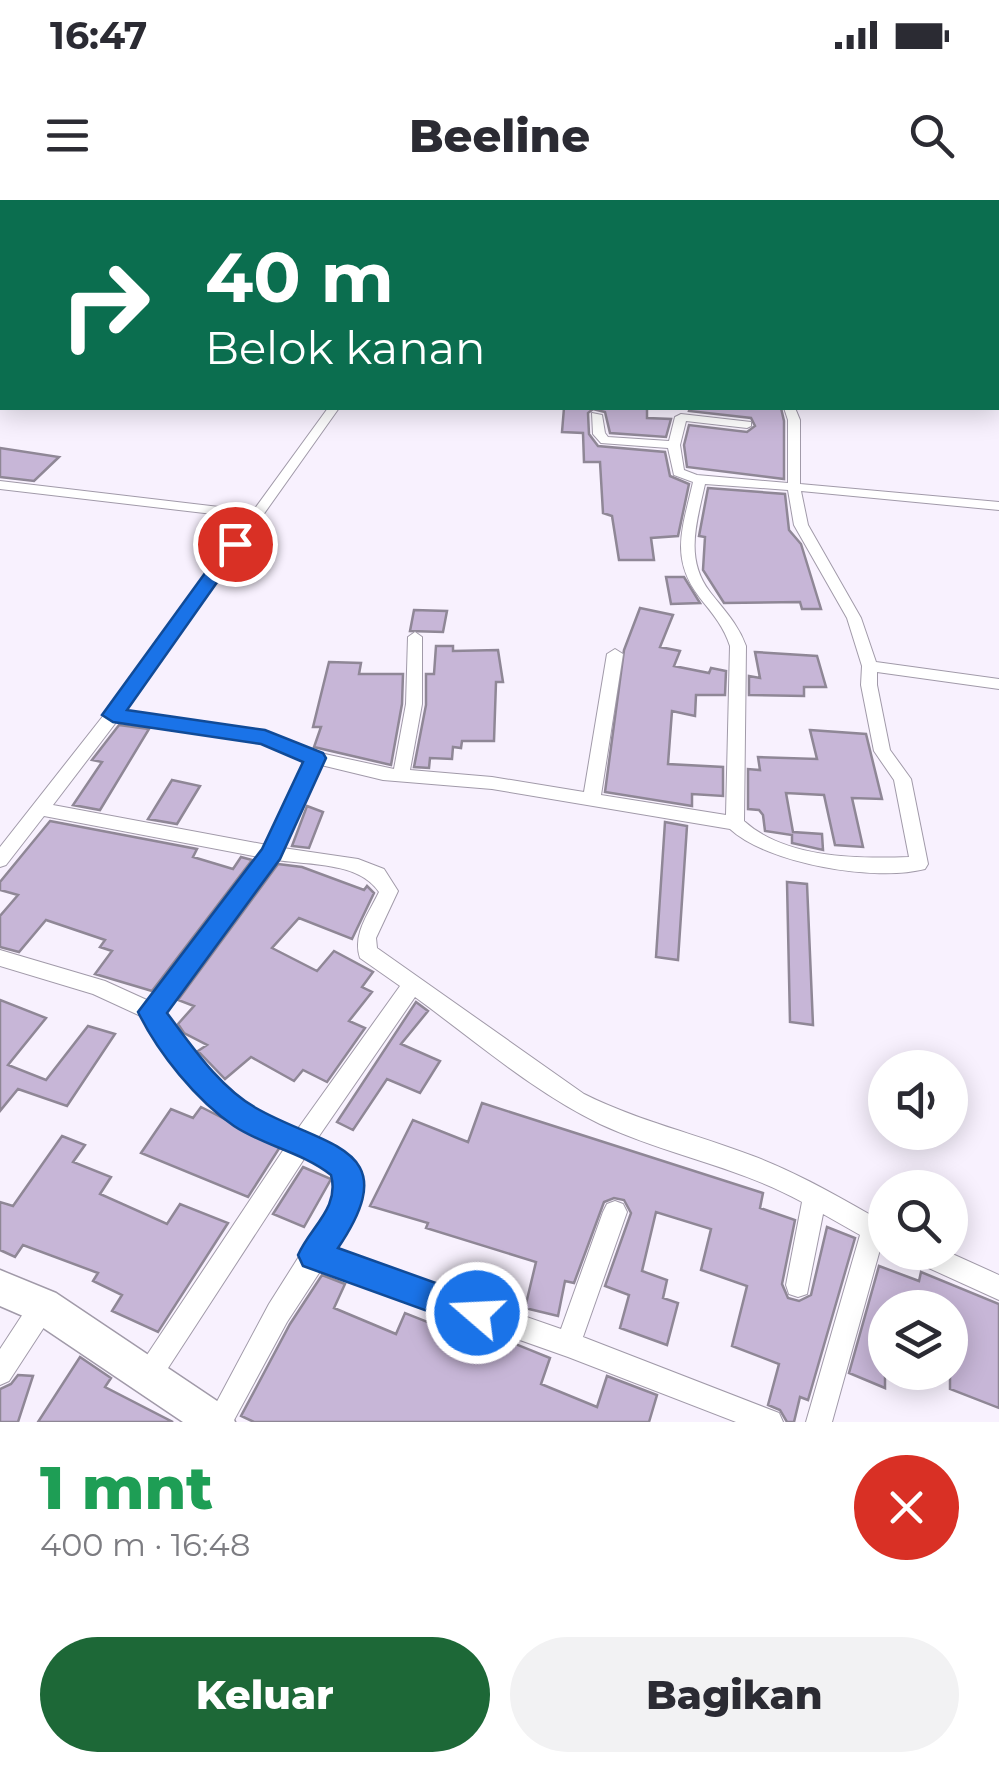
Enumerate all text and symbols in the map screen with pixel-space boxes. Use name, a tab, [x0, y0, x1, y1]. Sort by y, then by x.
text: 16:47	[50, 12, 147, 59]
icon: menu	[40, 108, 95, 163]
text: Beeline	[409, 108, 590, 163]
icon: search	[904, 108, 959, 163]
text: 40 m	[205, 234, 394, 320]
icon: right	[40, 240, 170, 370]
text: Belok kanan	[205, 320, 486, 375]
pin	[193, 502, 278, 587]
icon: arrive	[208, 517, 263, 572]
map controls	[868, 1050, 968, 1390]
button: sound	[868, 1050, 968, 1150]
button: search	[868, 1170, 968, 1270]
position arrow	[425, 1261, 529, 1365]
button: layers	[868, 1290, 968, 1390]
text: 1 mnt	[40, 1451, 213, 1524]
button: close	[854, 1455, 959, 1560]
text: 400 m · 16:48	[40, 1525, 250, 1564]
button: Keluar	[40, 1637, 490, 1752]
button: Bagikan	[510, 1637, 959, 1752]

